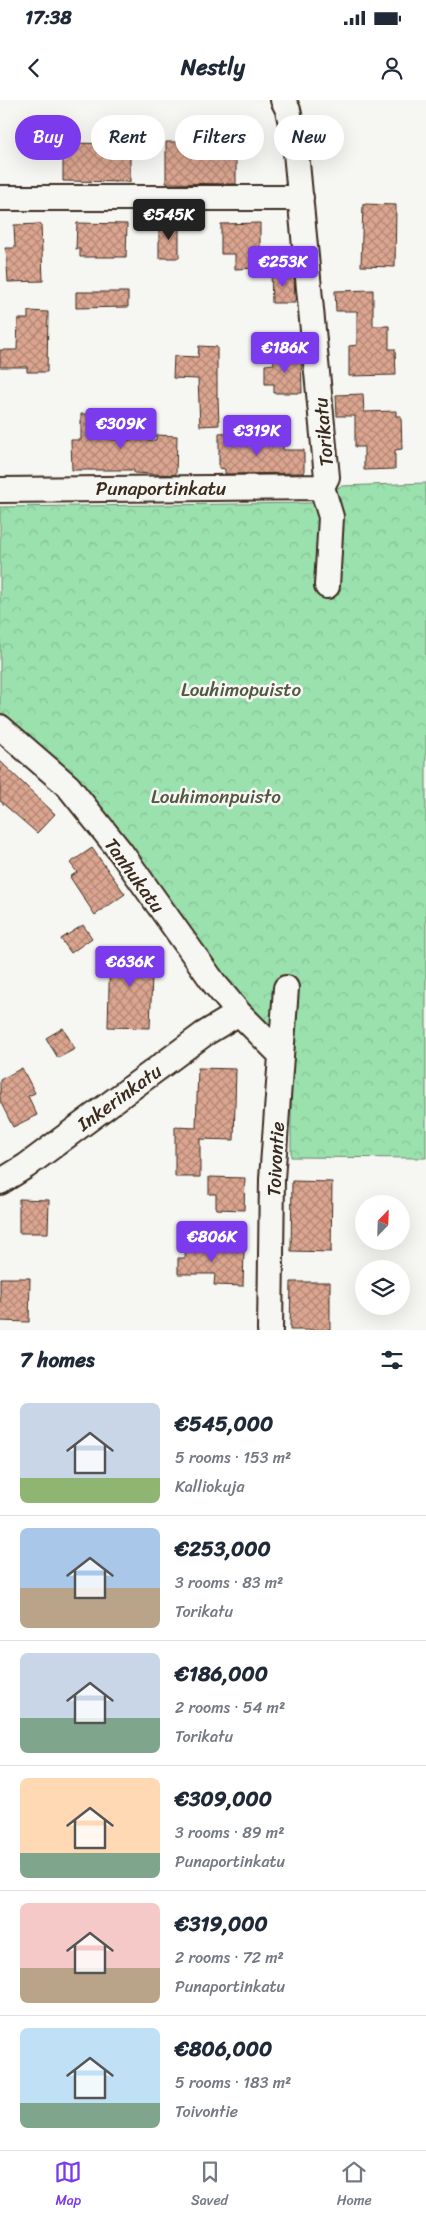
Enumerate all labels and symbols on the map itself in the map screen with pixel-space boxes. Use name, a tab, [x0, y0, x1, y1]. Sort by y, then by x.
pin: €545K	[134, 198, 204, 241]
pin: €253K	[248, 246, 318, 288]
pin: €186K	[250, 332, 320, 374]
street label: Torikatu	[304, 396, 343, 468]
pin: €309K	[86, 408, 156, 450]
pin: €319K	[222, 414, 292, 457]
street label: Punaportinkatu	[96, 472, 226, 505]
park label: Louhimopuisto	[181, 673, 301, 706]
park label: Louhimonpuisto	[151, 780, 281, 813]
street label: Tanhukatu	[96, 830, 173, 920]
pin: €636K	[95, 946, 165, 988]
street label: Inkerinkatu	[69, 1055, 169, 1140]
street label: Toivontie	[257, 1121, 294, 1197]
north arrow	[355, 1195, 410, 1250]
pin: €806K	[177, 1220, 247, 1263]

